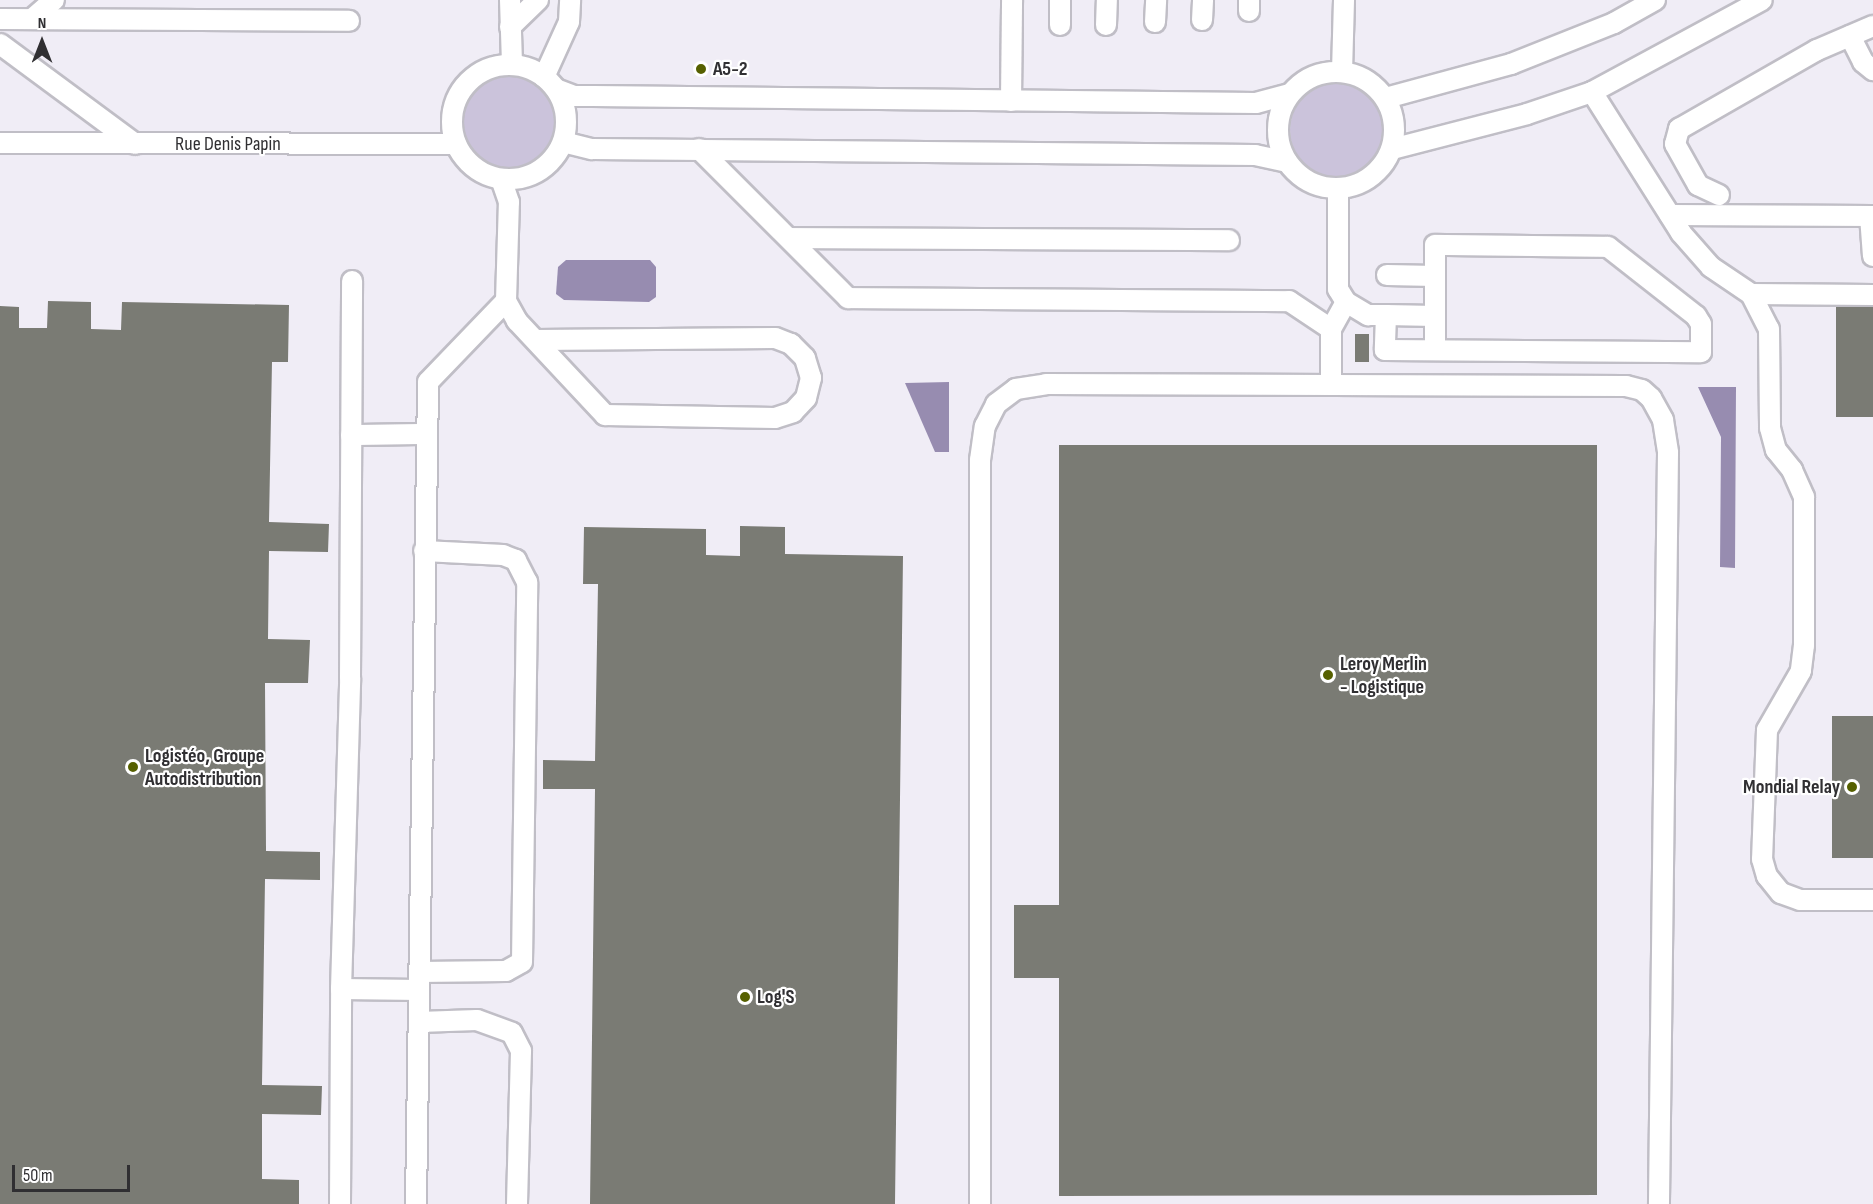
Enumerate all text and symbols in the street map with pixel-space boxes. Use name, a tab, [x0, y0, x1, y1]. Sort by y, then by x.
north arrow	[12, 12, 72, 72]
text: N	[38, 14, 46, 33]
place label: A5-2	[713, 57, 748, 81]
marker: A5-2	[694, 62, 708, 76]
street label: Rue Denis Papin	[175, 132, 281, 156]
place label: Leroy Merlin - Logistique	[1340, 652, 1427, 699]
marker: Leroy Merlin - Logistique	[1321, 668, 1335, 682]
place label: Logistéo, Groupe Autodistribution	[145, 744, 264, 791]
marker: Logistéo, Groupe Autodistribution	[126, 760, 140, 774]
place label: Mondial Relay	[1743, 775, 1840, 799]
marker: Mondial Relay	[1845, 780, 1859, 794]
place label: Log'S	[757, 985, 794, 1009]
marker: Log'S	[738, 990, 752, 1004]
scale bar	[15, 1153, 134, 1191]
text: 50 m	[23, 1165, 53, 1186]

